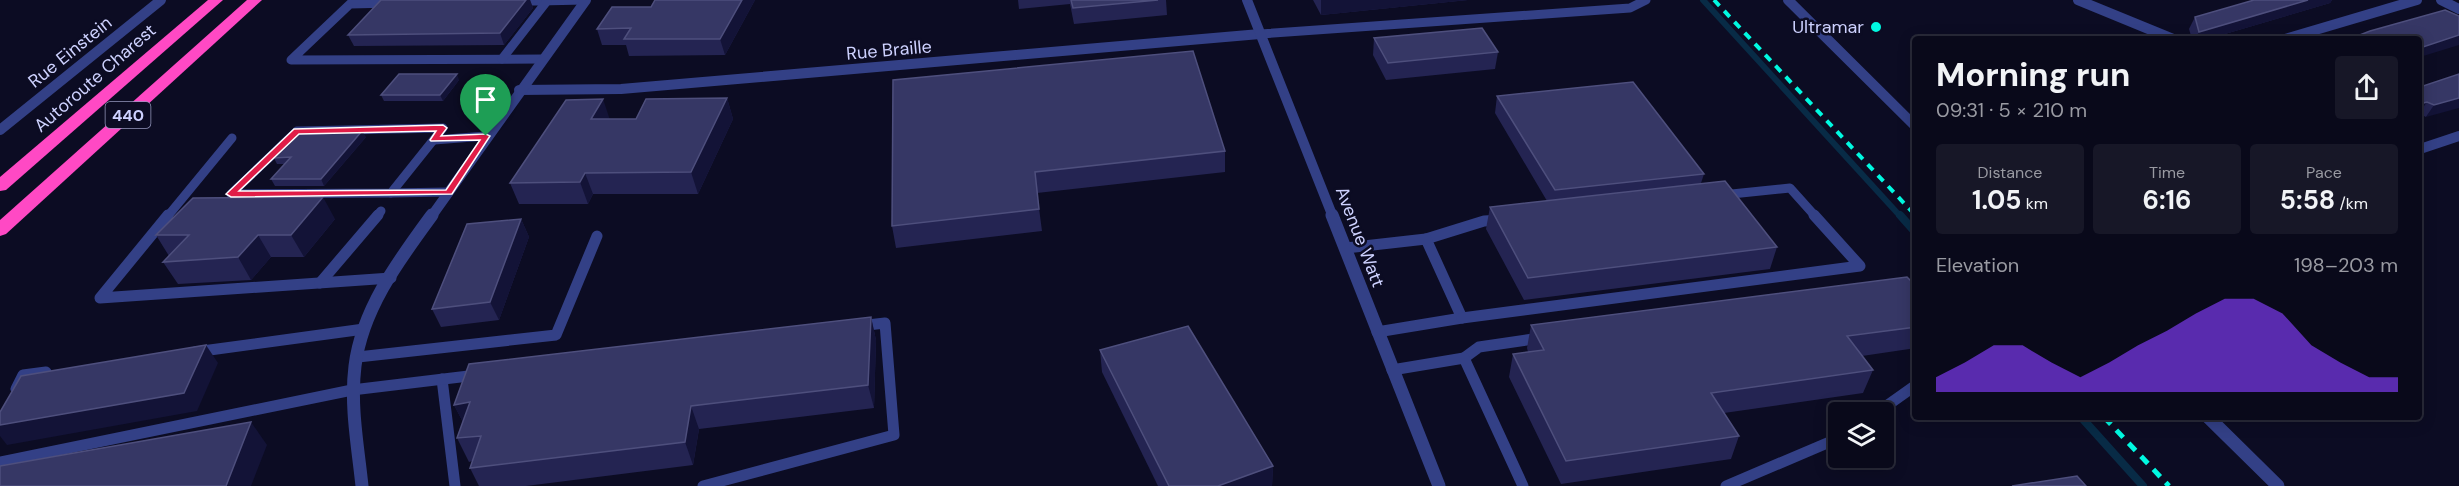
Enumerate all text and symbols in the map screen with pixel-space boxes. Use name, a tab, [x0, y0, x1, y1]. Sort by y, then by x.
street label: Rue Einstein	[23, 11, 117, 93]
place label: Ultramar	[1792, 15, 1864, 39]
street label: Autoroute Charest	[29, 18, 161, 138]
marker: Ultramar	[1869, 20, 1883, 34]
street label: Rue Braille	[845, 34, 933, 66]
text: Morning run	[1936, 53, 2130, 96]
button: share	[2335, 56, 2398, 119]
pin	[460, 74, 511, 136]
icon: arrive	[469, 83, 502, 116]
text: 09:31 · 5 × 210 m	[1936, 97, 2087, 123]
road number: 440	[106, 102, 150, 128]
text: Distance	[1978, 162, 2042, 183]
text: Time	[2149, 162, 2185, 183]
text: Pace	[2306, 162, 2342, 183]
street label: Avenue Watt	[1330, 183, 1390, 291]
text: 1.05	[1972, 183, 2021, 217]
text: 6:16	[2142, 183, 2192, 217]
text: 5:58	[2280, 183, 2335, 217]
text: km	[2021, 193, 2048, 214]
text: /km	[2335, 193, 2368, 214]
text: Elevation	[1936, 252, 2019, 278]
text: 198–203 m	[2294, 252, 2398, 278]
map controls	[1828, 402, 1894, 468]
button: layers	[1828, 402, 1894, 468]

